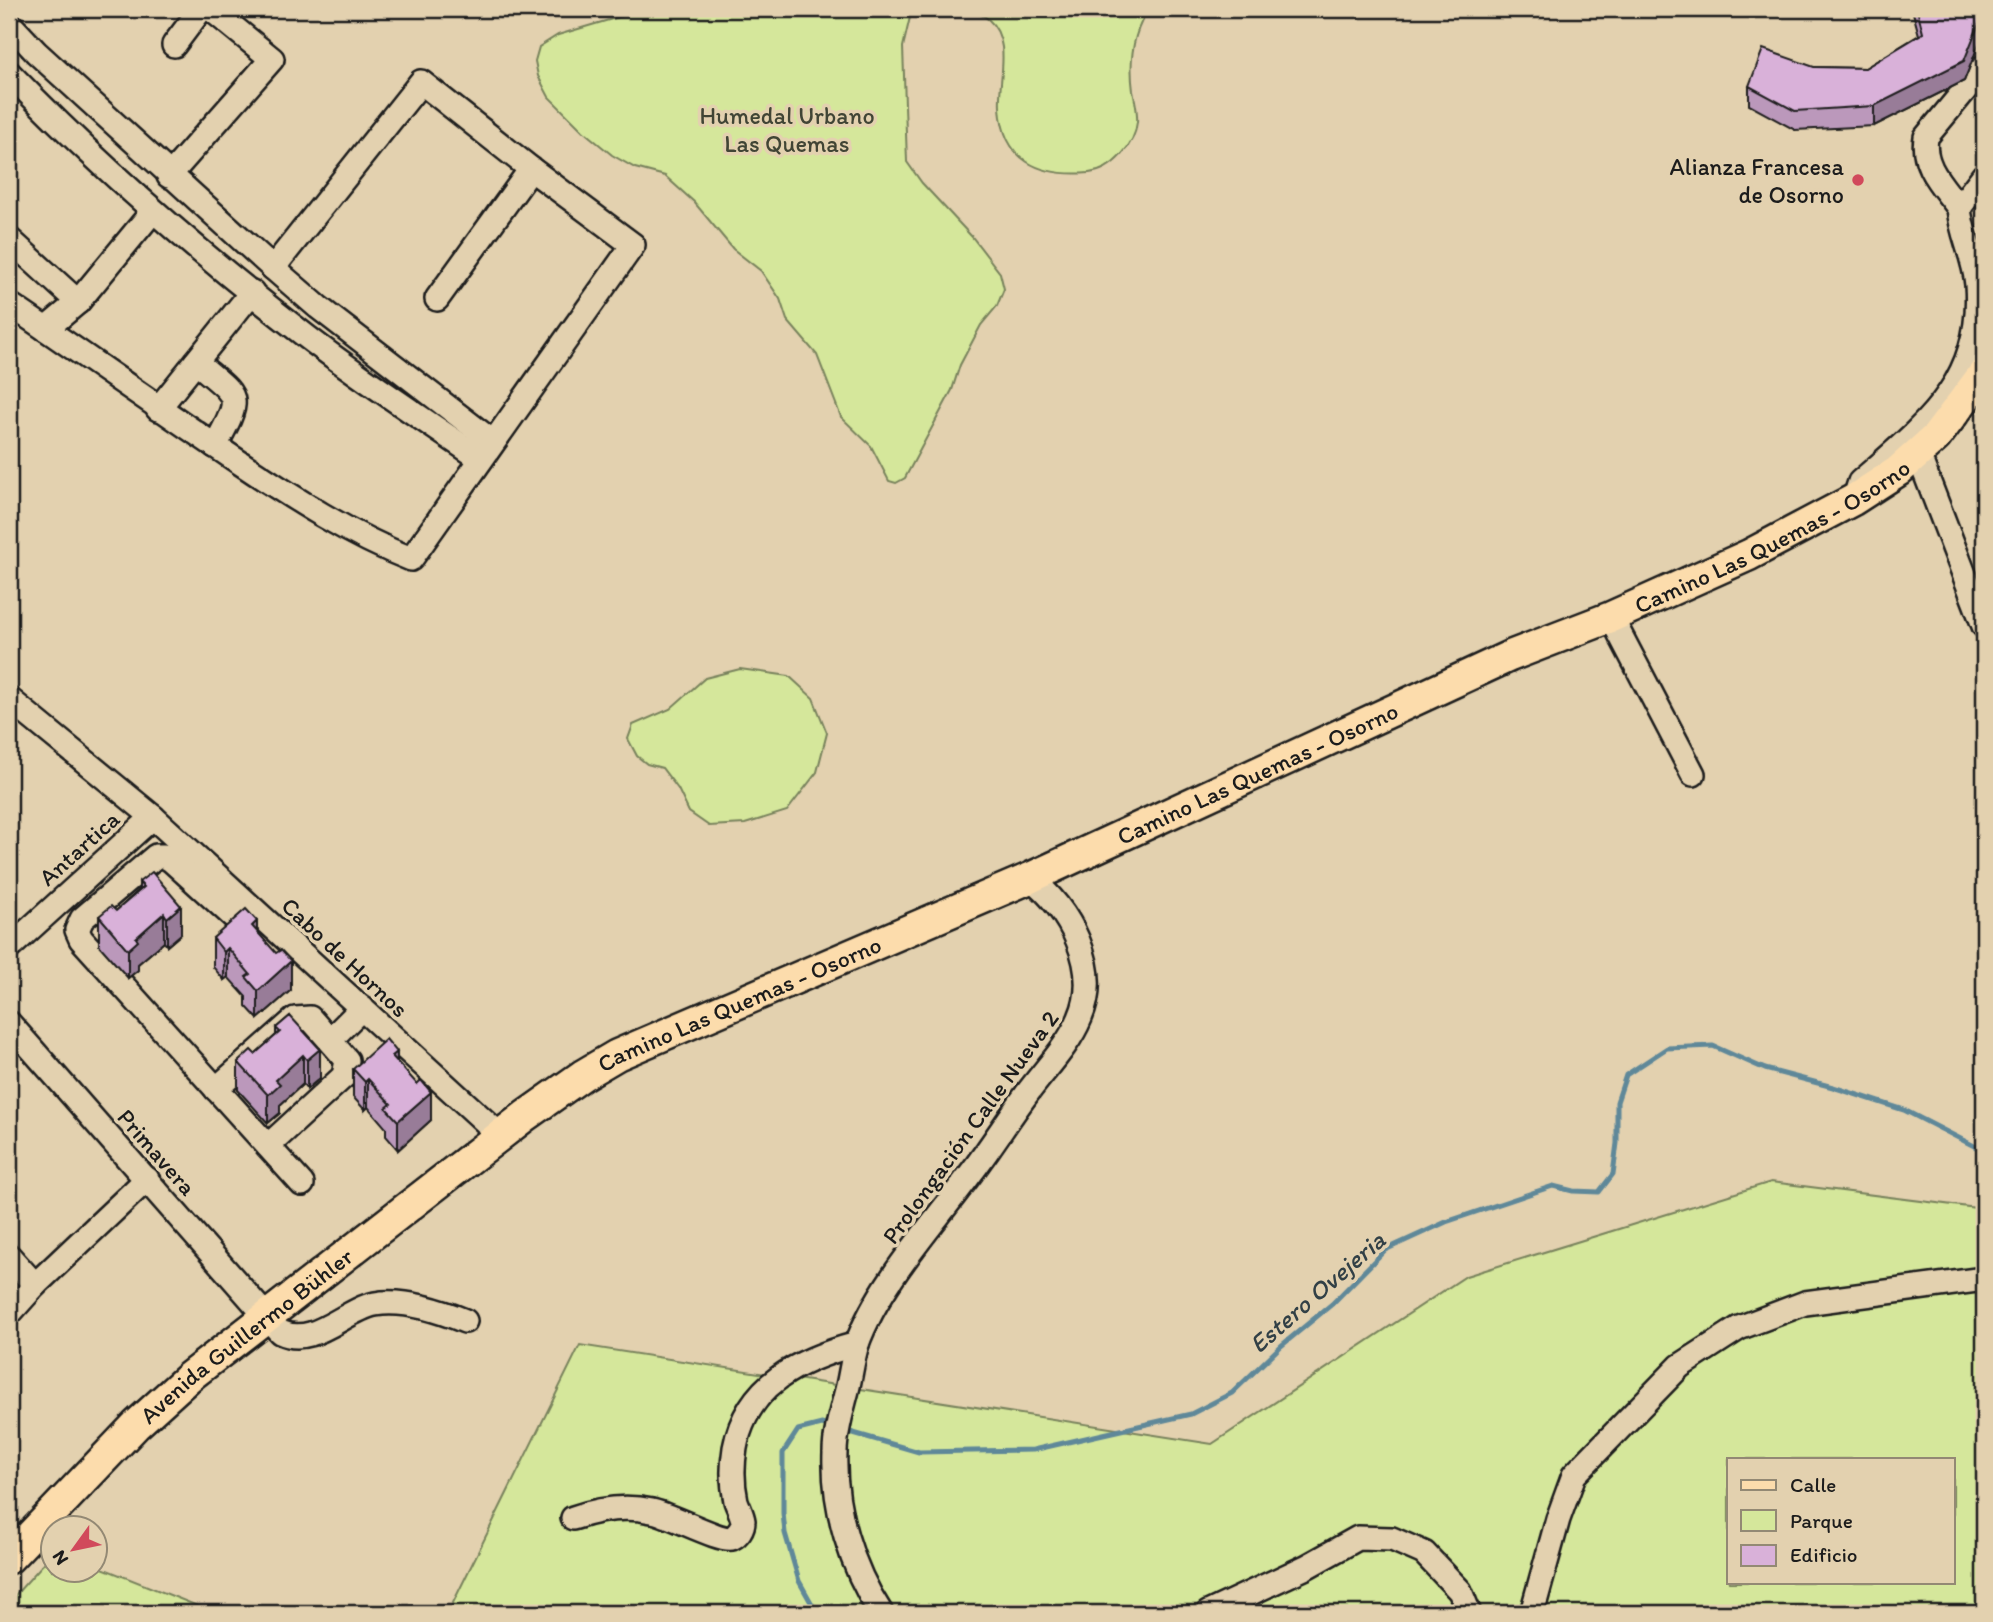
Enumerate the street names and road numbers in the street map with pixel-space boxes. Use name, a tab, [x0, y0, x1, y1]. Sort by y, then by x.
street label: Camino Las Quemas - Osorno	[1630, 453, 1916, 619]
street label: Camino Las Quemas - Osorno	[1112, 695, 1402, 850]
street label: Antartica	[33, 804, 126, 892]
street label: Cabo de Hornos	[276, 891, 414, 1023]
street label: Camino Las Quemas - Osorno	[592, 929, 886, 1078]
street label: Prolongación Calle Nueva 2	[876, 1004, 1065, 1249]
street label: Primavera	[112, 1103, 203, 1202]
street label: Avenida Guillermo Bühler	[133, 1241, 359, 1429]

